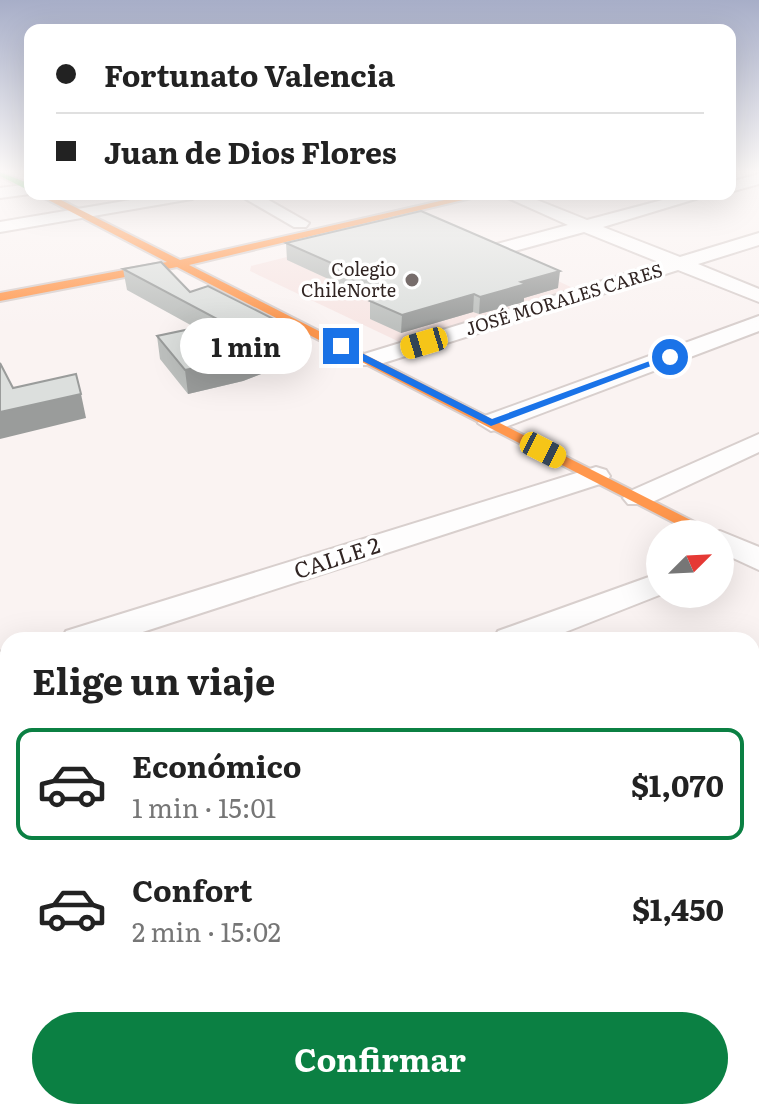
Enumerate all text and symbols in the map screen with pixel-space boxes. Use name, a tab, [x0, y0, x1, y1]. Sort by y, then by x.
text: Fortunato Valencia	[104, 52, 395, 96]
text: Juan de Dios Flores	[104, 129, 397, 173]
place label: Colegio ChileNorte	[301, 255, 396, 303]
street label: JOSÉ MORALES CARES	[461, 256, 666, 341]
marker: Colegio ChileNorte	[403, 271, 421, 289]
callout: 1 min	[181, 318, 313, 374]
car	[398, 325, 450, 361]
text: 1 min	[211, 326, 281, 365]
route end	[323, 328, 359, 364]
route start	[652, 339, 688, 375]
car	[516, 428, 570, 472]
north arrow	[646, 520, 734, 608]
map controls	[646, 520, 734, 608]
street label: CALLE 2	[289, 527, 384, 586]
text: Elige un viaje	[32, 653, 275, 706]
text: Económico	[132, 743, 301, 787]
icon: car	[36, 748, 108, 820]
text: $1,070	[631, 762, 724, 806]
text: 1 min · 15:01	[132, 787, 276, 826]
text: Confort	[132, 867, 253, 911]
icon: car	[36, 872, 108, 944]
text: $1,450	[632, 886, 724, 930]
text: 2 min · 15:02	[132, 911, 281, 950]
button: Confirmar	[32, 1012, 728, 1104]

